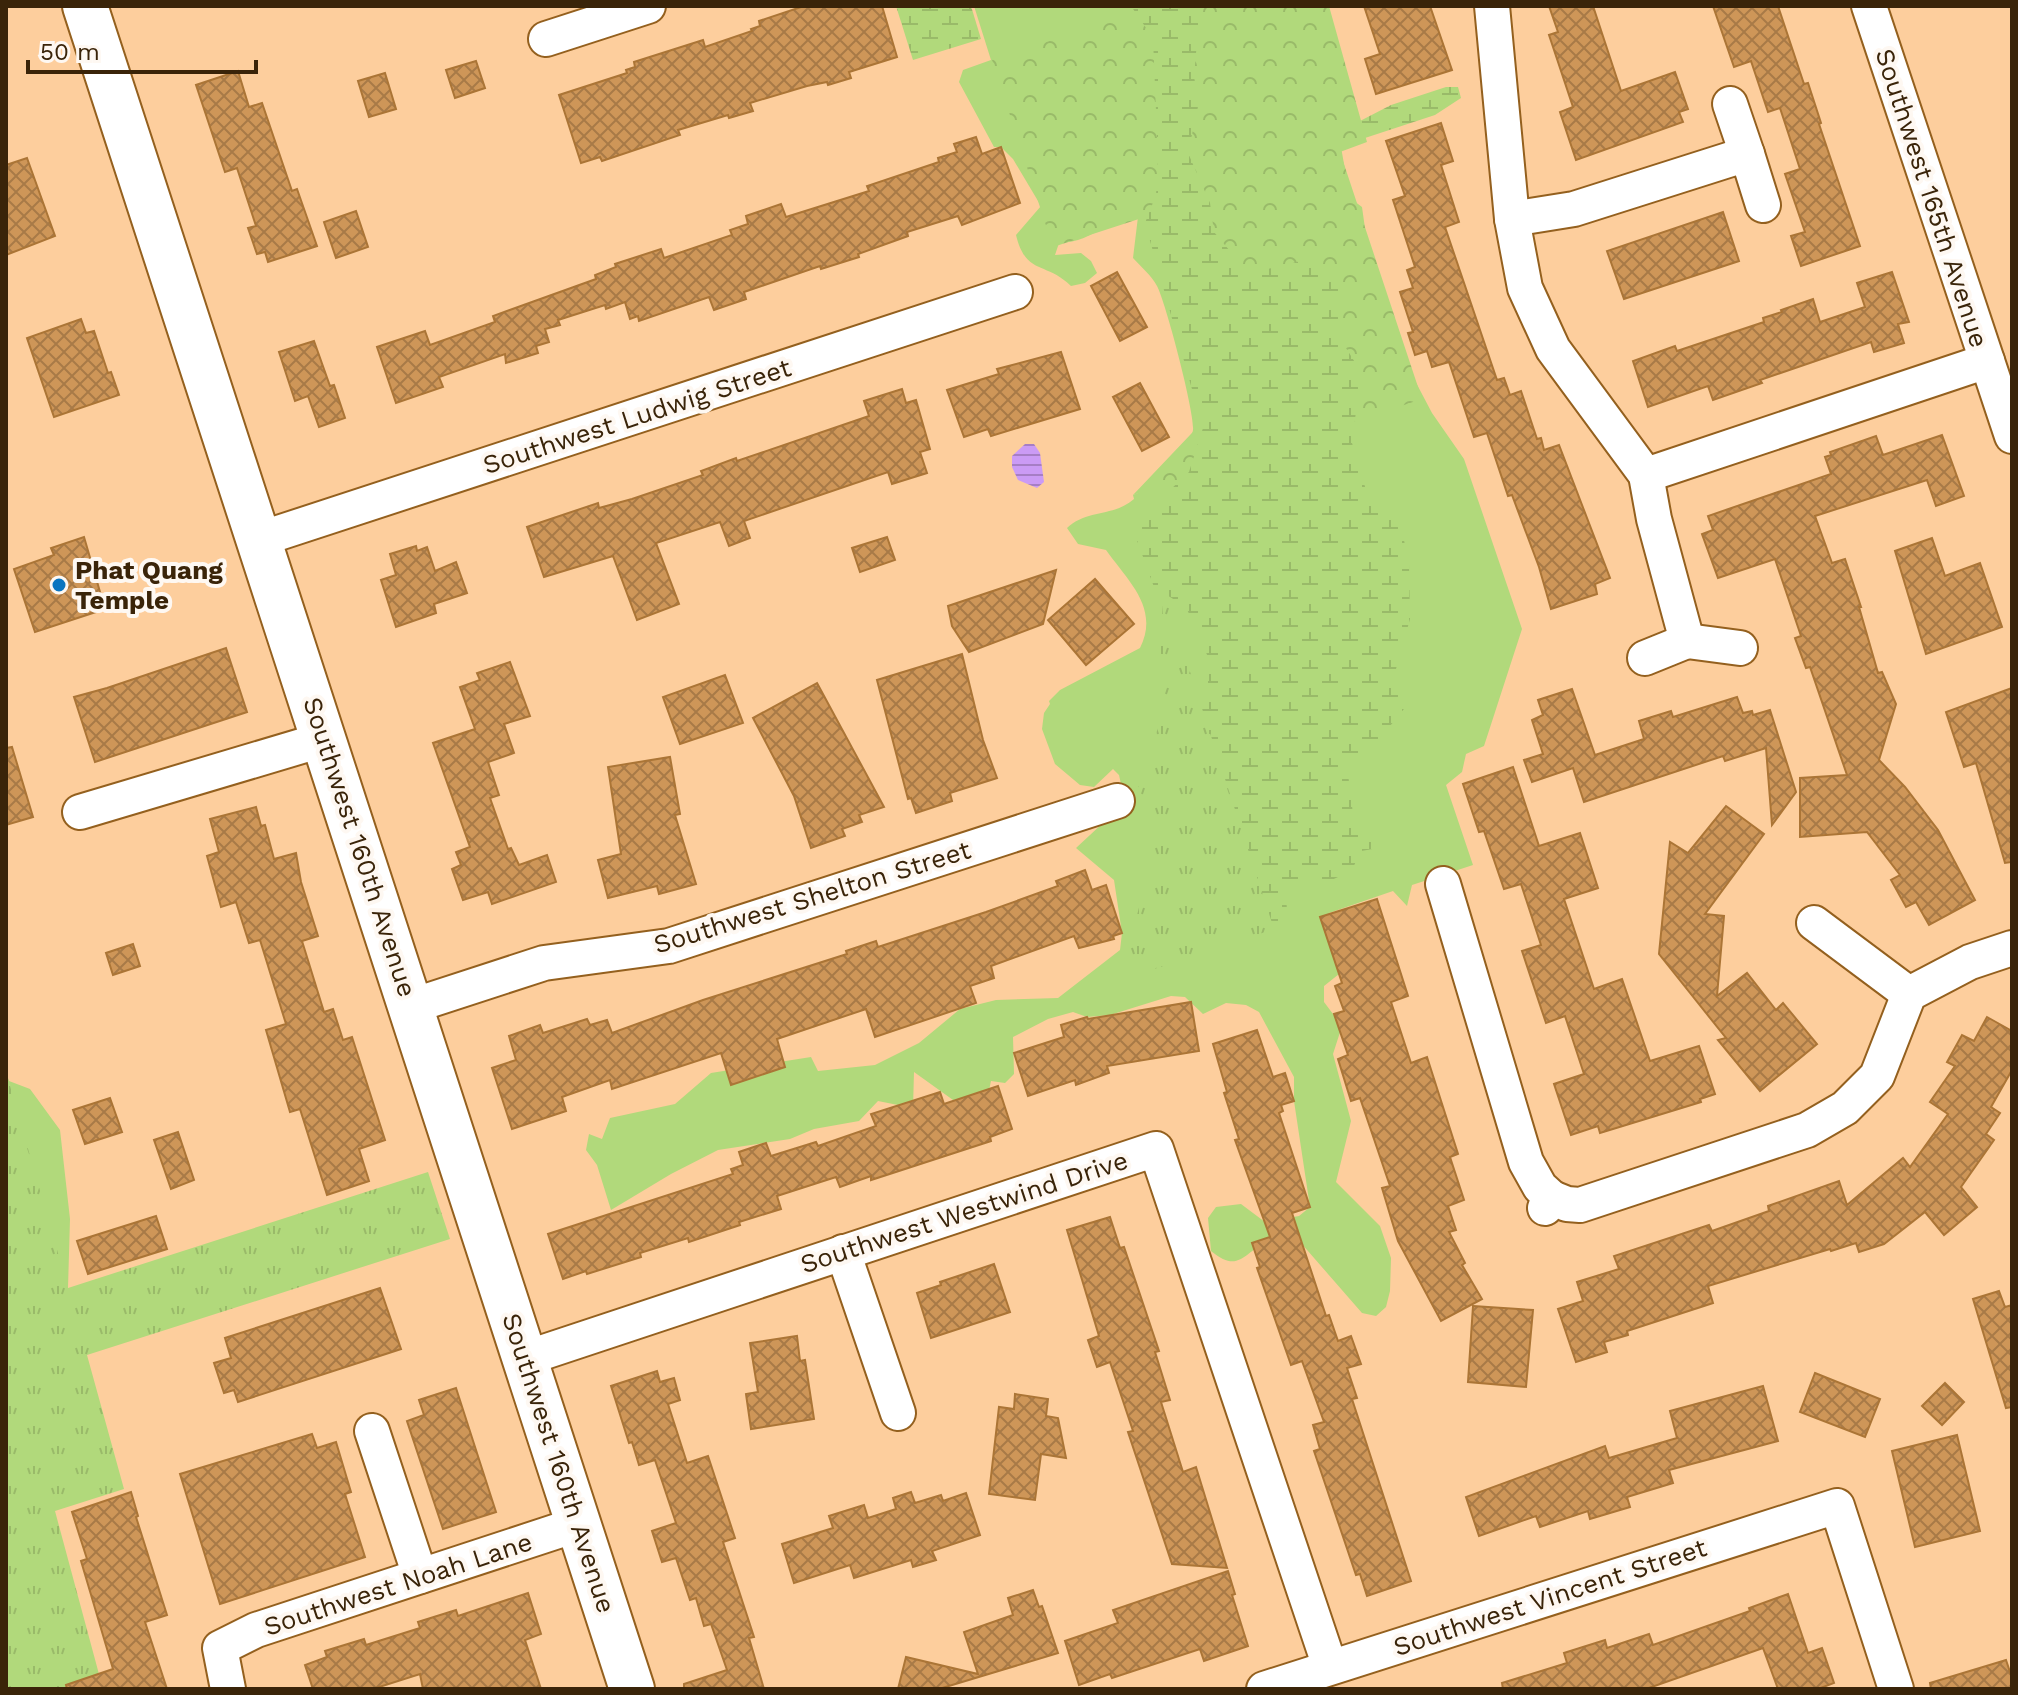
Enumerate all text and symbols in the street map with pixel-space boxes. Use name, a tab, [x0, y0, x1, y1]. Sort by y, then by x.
scale bar	[28, 24, 256, 74]
text: 50 m	[40, 38, 100, 66]
street label: Southwest 165th Avenue	[1869, 45, 1995, 351]
street label: Southwest Ludwig Street	[479, 352, 795, 480]
place label: Phat Quang Temple	[75, 555, 223, 615]
marker: Phat Quang Temple	[50, 576, 68, 594]
street label: Southwest 160th Avenue	[297, 693, 423, 1001]
street label: Southwest Shelton Street	[650, 834, 974, 960]
street label: Southwest Westwind Drive	[796, 1145, 1132, 1279]
street label: Southwest 160th Avenue	[496, 1309, 622, 1617]
street label: Southwest Noah Lane	[260, 1526, 536, 1642]
street label: Southwest Vincent Street	[1390, 1532, 1710, 1662]

